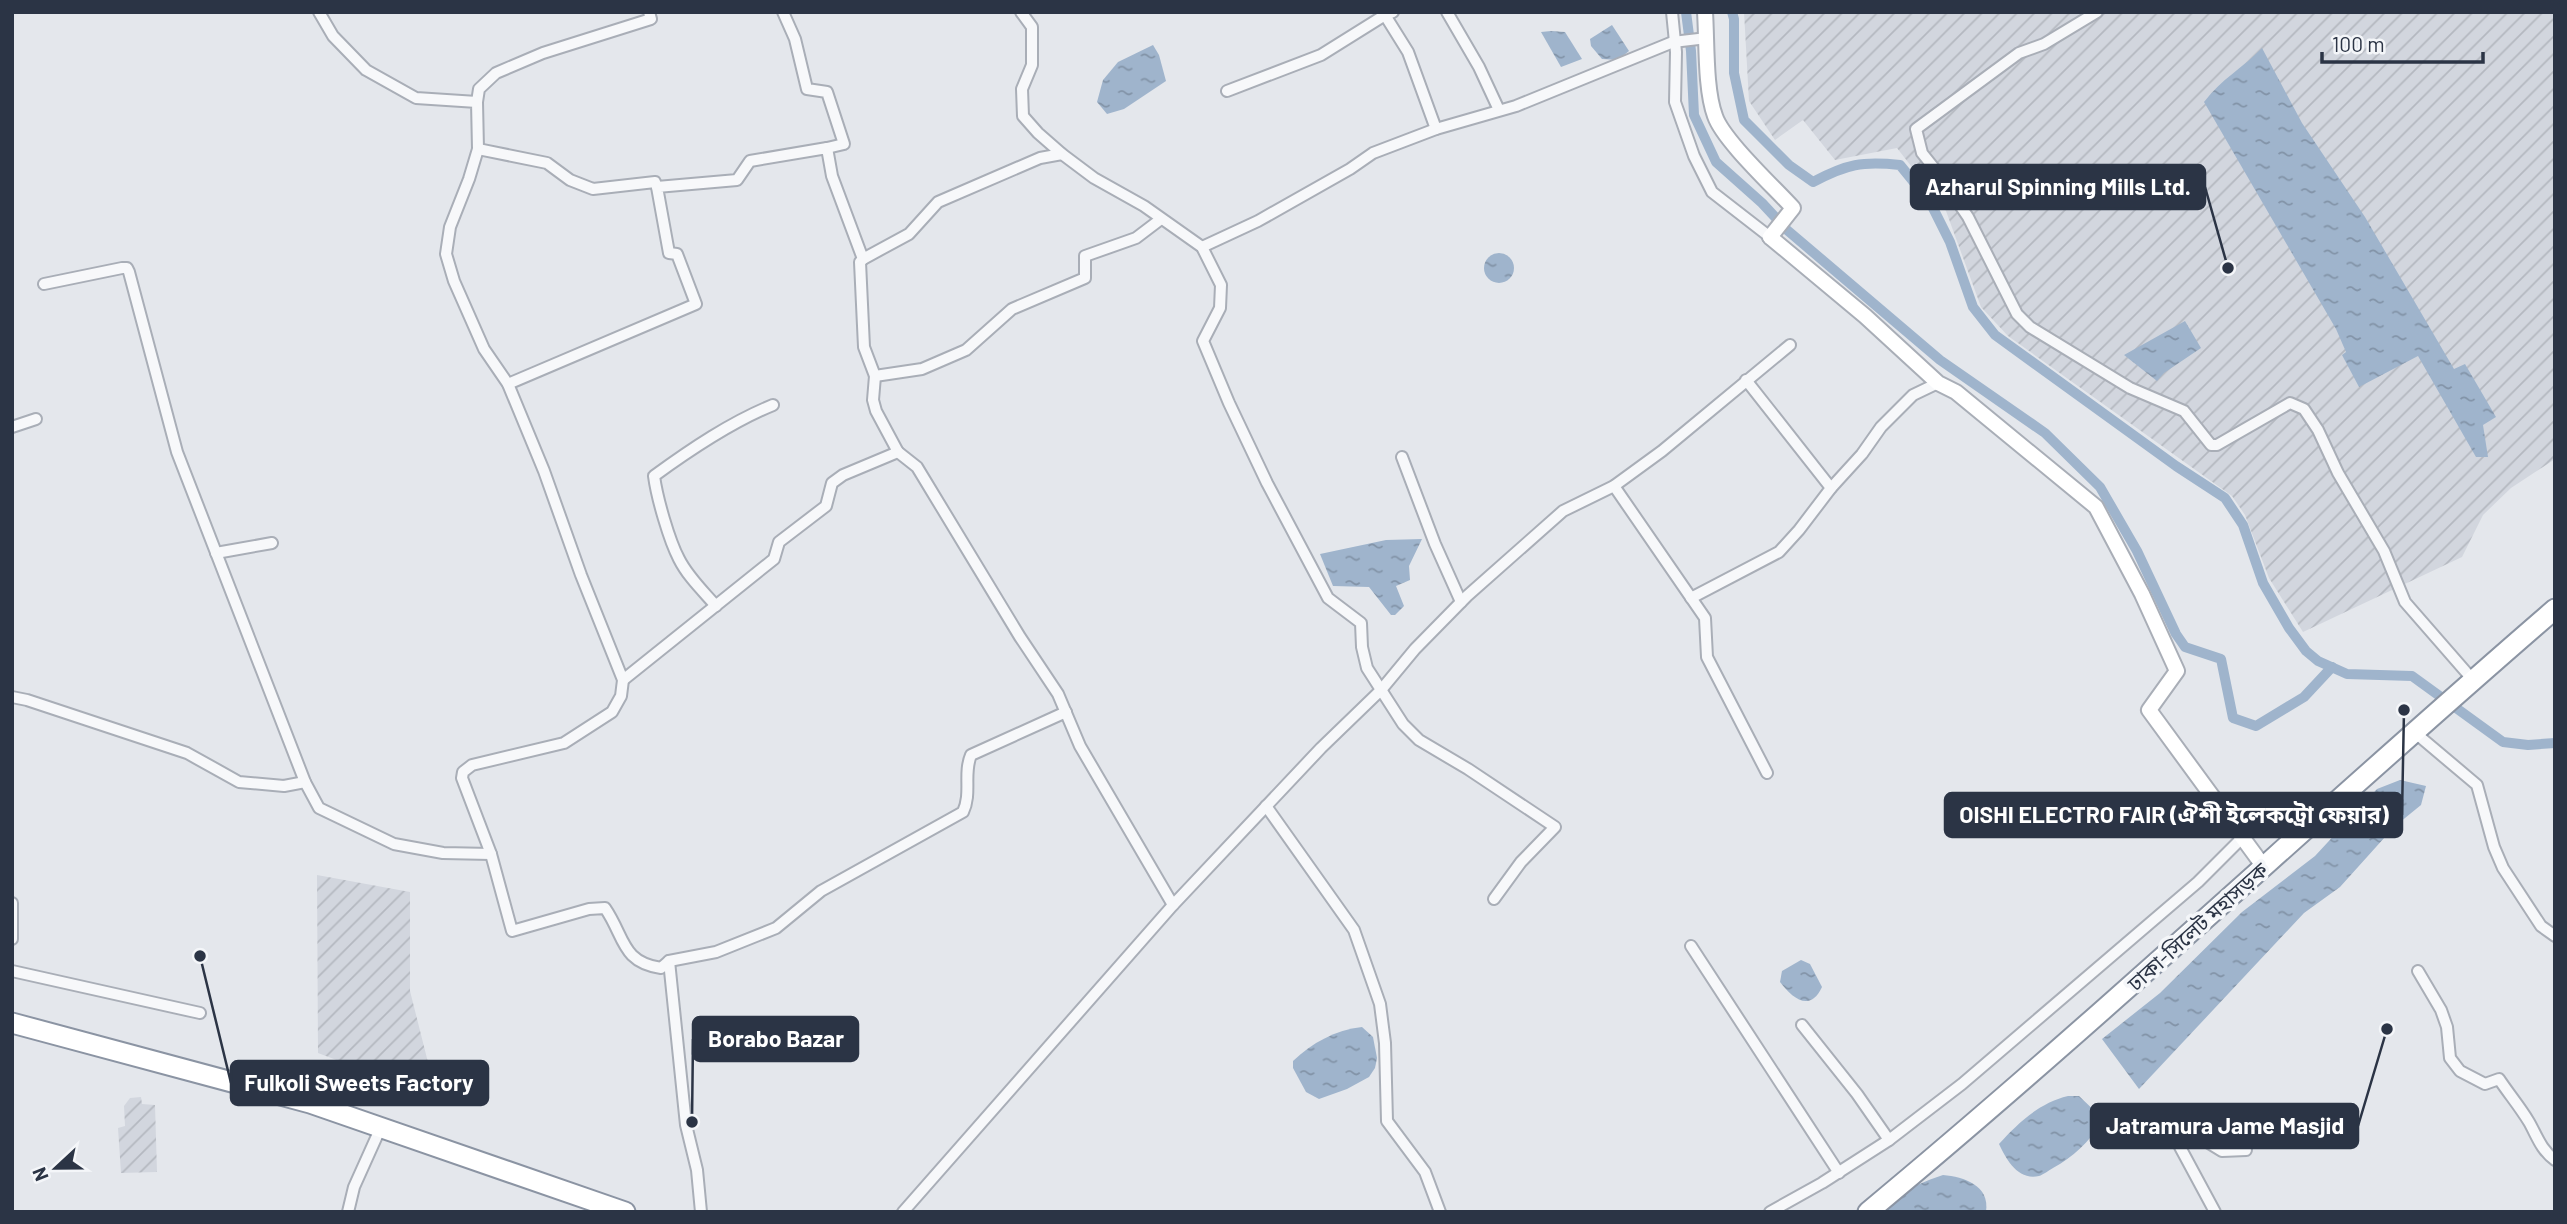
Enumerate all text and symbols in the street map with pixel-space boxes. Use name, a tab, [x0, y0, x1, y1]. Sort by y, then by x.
scale bar	[2322, 21, 2483, 65]
text: 100 m	[2332, 31, 2385, 56]
callout: Azharul Spinning Mills Ltd.	[1911, 165, 2205, 209]
text: Azharul Spinning Mills Ltd.	[1925, 172, 2191, 200]
callout: OISHI ELECTRO FAIR (ঐশী ইলেকট্রো ফেয়ার)	[1945, 793, 2402, 837]
text: OISHI ELECTRO FAIR (ঐশী ইলেকট্রো ফেয়ার)	[1959, 800, 2389, 828]
street label: ঢাকা-সিলেট মহাসড়ক	[2121, 856, 2273, 996]
callout: Borabo Bazar	[693, 1017, 858, 1061]
text: Borabo Bazar	[708, 1024, 844, 1052]
callout: Fulkoli Sweets Factory	[231, 1061, 488, 1105]
text: Fulkoli Sweets Factory	[244, 1068, 474, 1096]
callout: Jatramura Jame Masjid	[2091, 1104, 2358, 1148]
text: Jatramura Jame Masjid	[2106, 1111, 2344, 1139]
north arrow	[21, 1133, 91, 1203]
text: N	[27, 1164, 53, 1185]

